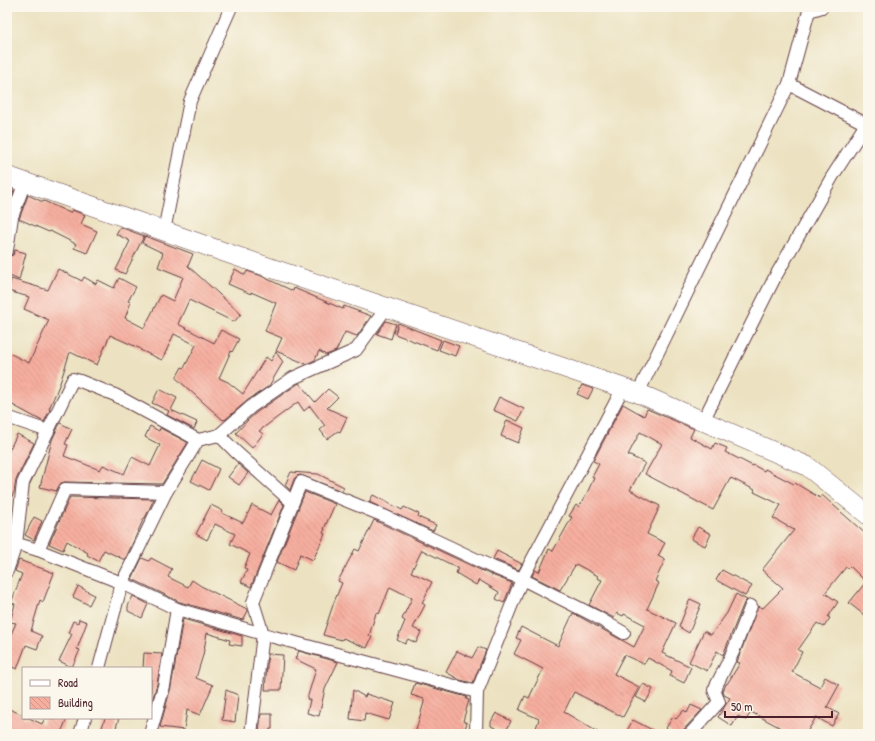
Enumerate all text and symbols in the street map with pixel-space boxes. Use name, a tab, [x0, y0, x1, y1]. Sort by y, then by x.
legend	[22, 667, 152, 719]
text: Road	[58, 674, 78, 691]
scale bar	[725, 693, 832, 719]
text: Building	[58, 694, 93, 711]
text: 50 m	[731, 698, 752, 715]

